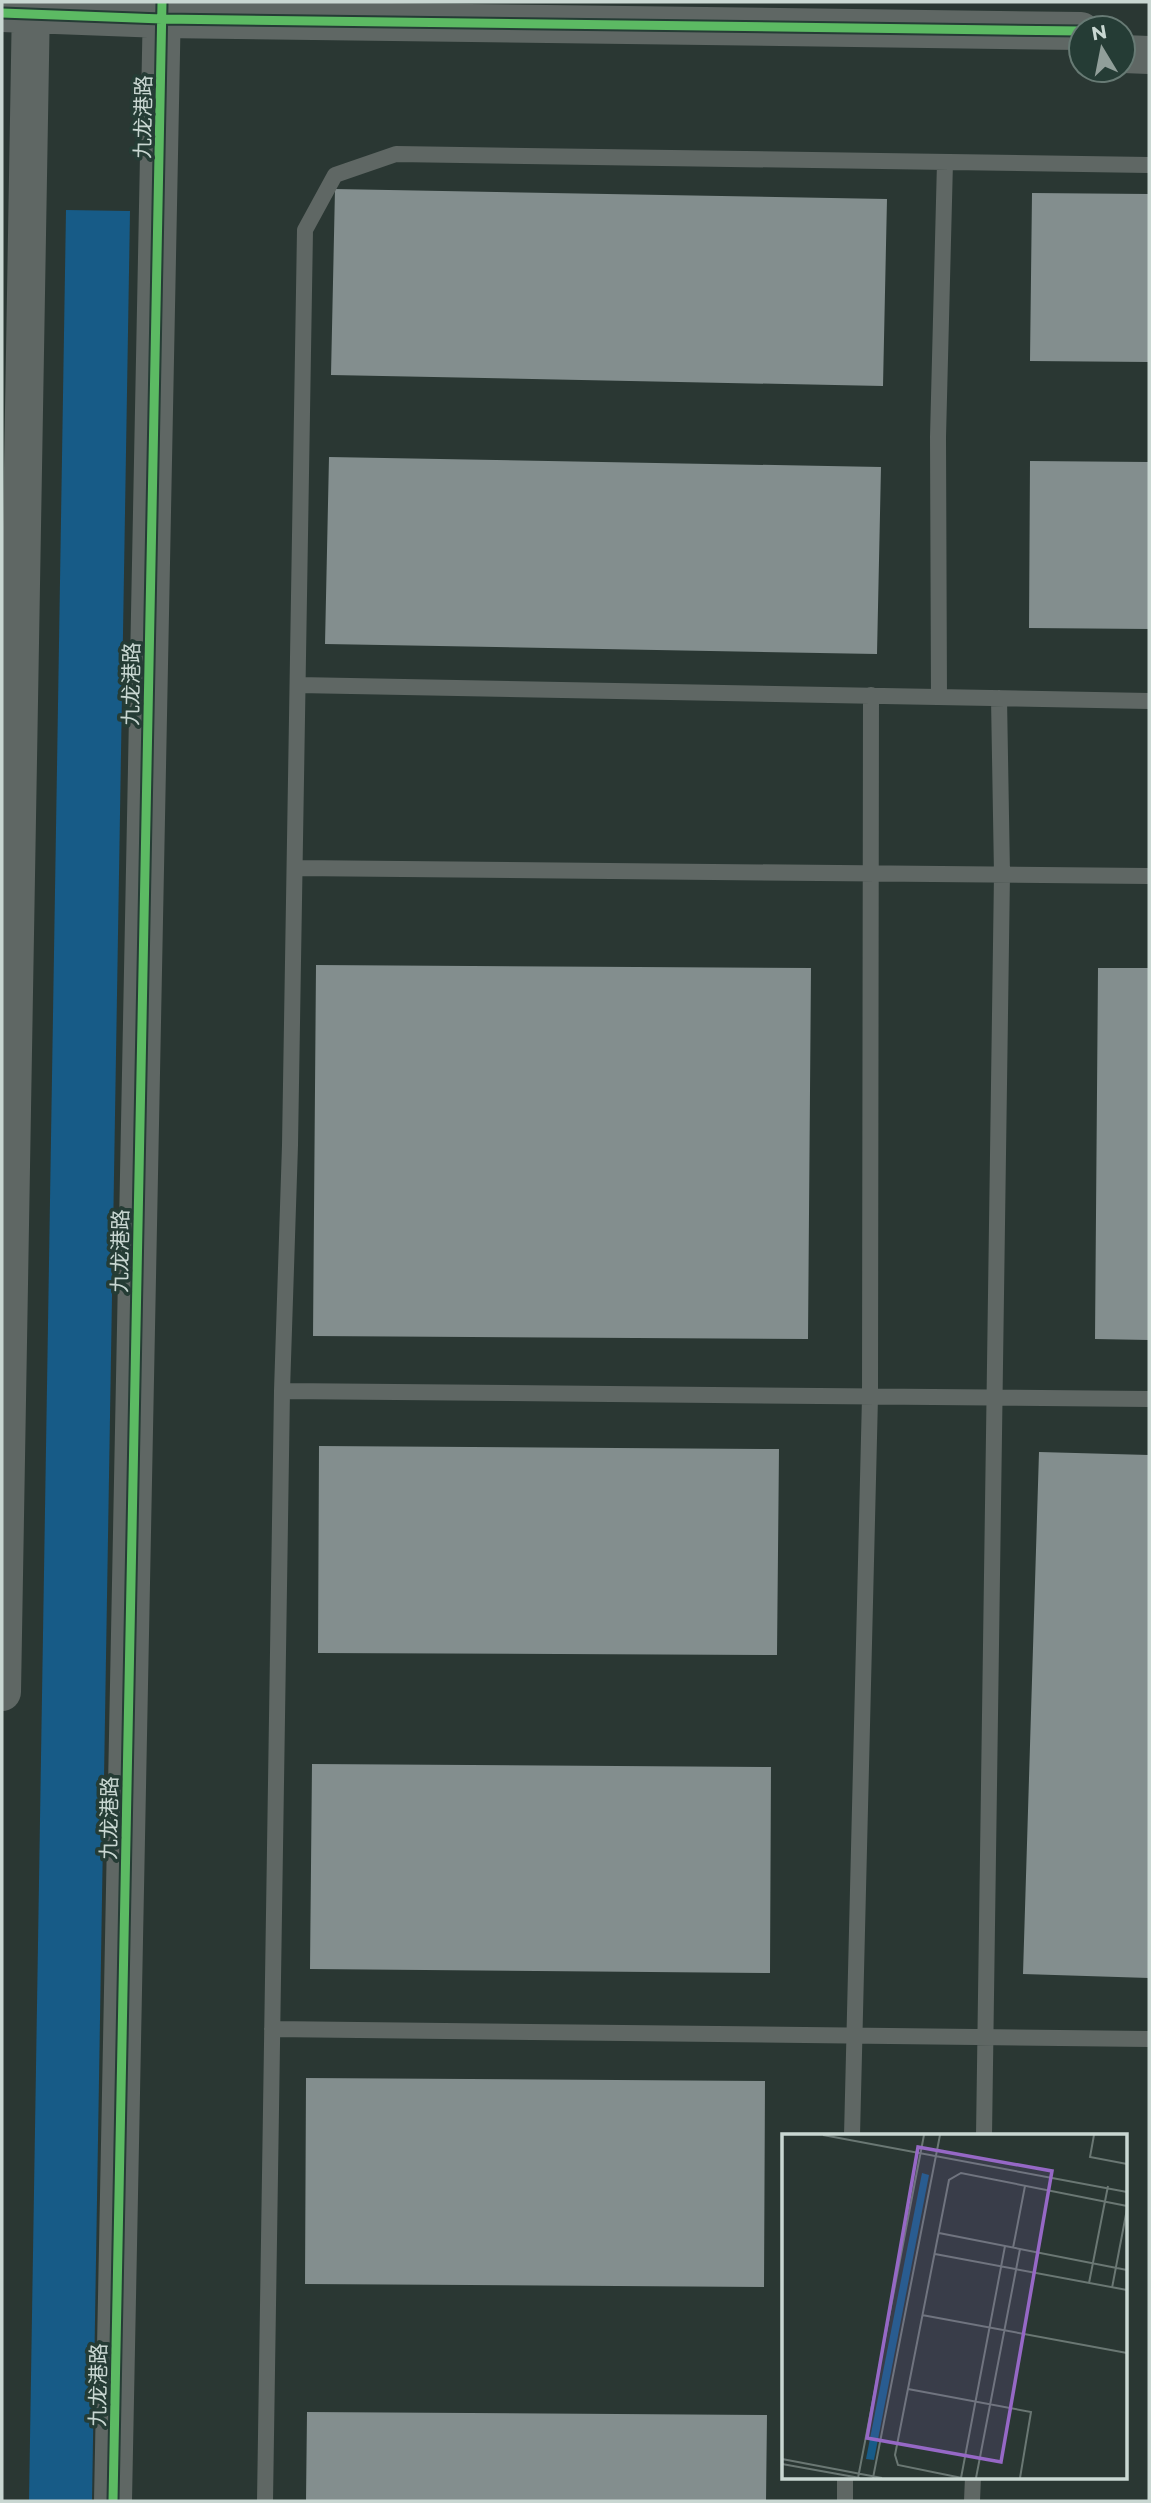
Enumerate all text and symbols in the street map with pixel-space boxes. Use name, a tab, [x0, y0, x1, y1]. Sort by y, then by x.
north arrow	[1067, 14, 1137, 84]
text: N	[1090, 20, 1109, 45]
street label: 九龙港路	[130, 75, 156, 159]
street label: 九龙港路	[118, 642, 144, 726]
street label: 九龙港路	[107, 1209, 133, 1293]
street label: 九龙港路	[96, 1776, 122, 1860]
inset map	[782, 2134, 1126, 2478]
street label: 九龙港路	[85, 2343, 111, 2427]

